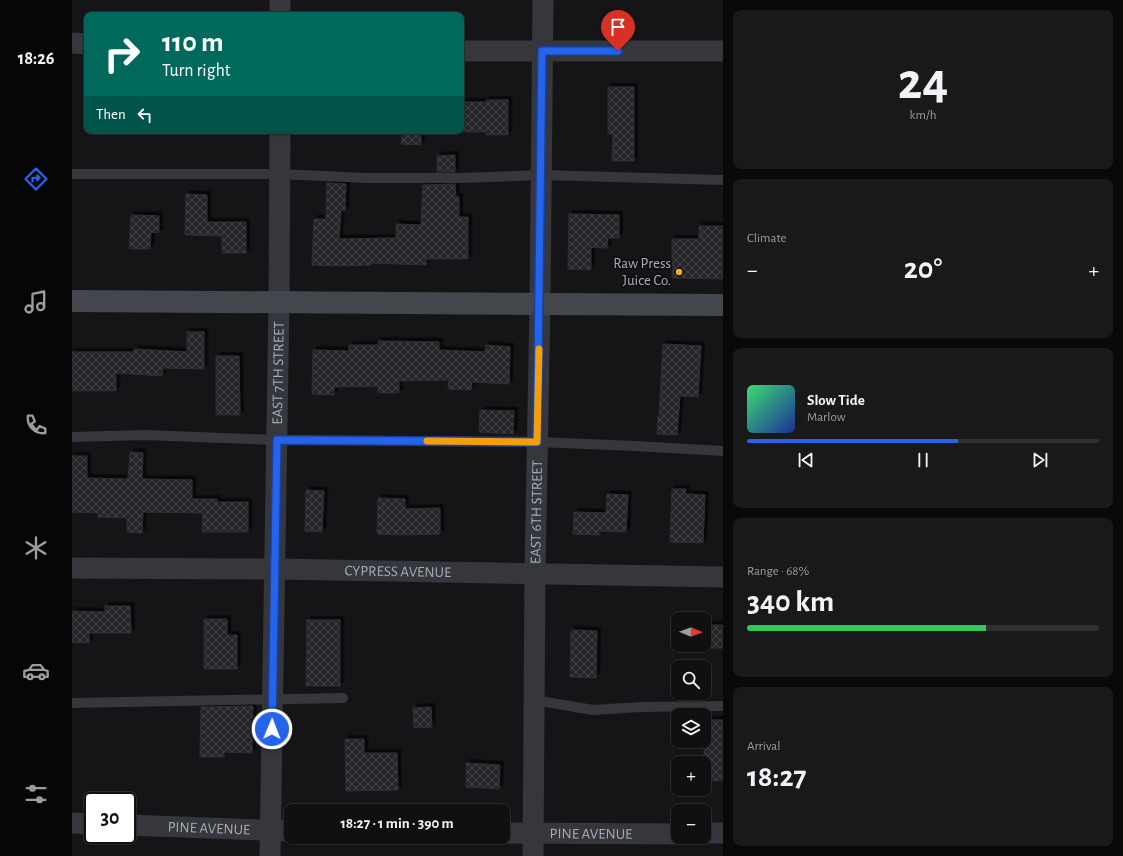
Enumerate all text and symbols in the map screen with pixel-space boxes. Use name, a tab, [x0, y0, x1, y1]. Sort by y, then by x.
pin	[601, 10, 635, 51]
icon: arrive	[607, 16, 629, 38]
icon: right	[96, 28, 148, 80]
text: 110 m	[162, 29, 224, 57]
text: 18:26	[18, 50, 54, 68]
text: 24	[898, 56, 948, 108]
text: Turn right	[162, 62, 231, 80]
icon: left	[134, 104, 156, 126]
text: Then	[96, 107, 126, 122]
text: km/h	[910, 109, 936, 122]
icon: directions	[22, 165, 50, 193]
text: Climate	[747, 232, 786, 245]
text: 20°	[904, 254, 942, 284]
place label: Raw Press Juice Co.	[613, 256, 671, 288]
text: −	[747, 259, 758, 281]
text: +	[1088, 259, 1099, 281]
marker: Raw Press Juice Co.	[674, 267, 684, 277]
icon: music	[22, 288, 50, 316]
street label: EAST 7TH STREET	[270, 321, 287, 425]
text: Slow Tide	[807, 393, 865, 408]
icon: phone	[22, 411, 50, 439]
text: Marlow	[807, 411, 845, 424]
icon: previous	[795, 449, 817, 471]
icon: pause	[912, 449, 934, 471]
icon: next	[1029, 449, 1051, 471]
street label: EAST 6TH STREET	[528, 459, 545, 564]
icon: climate	[22, 534, 50, 562]
street label: CYPRESS AVENUE	[344, 563, 451, 580]
text: Range · 68%	[747, 565, 809, 578]
text: 340 km	[747, 587, 834, 617]
north arrow	[671, 612, 711, 652]
map controls	[671, 612, 711, 844]
icon: car	[22, 657, 50, 685]
button: search	[671, 660, 711, 700]
position arrow	[251, 708, 293, 750]
button: layers	[671, 708, 711, 748]
text: Arrival	[747, 740, 780, 753]
button: +	[671, 756, 711, 796]
text: 18:27	[747, 762, 807, 792]
icon: filters	[22, 780, 50, 808]
speed limit sign: 30	[84, 792, 136, 844]
button: −	[671, 804, 711, 844]
text: 18:27 · 1 min · 390 m	[340, 816, 454, 831]
street label: PINE AVENUE	[167, 819, 251, 838]
street label: PINE AVENUE	[550, 826, 632, 842]

